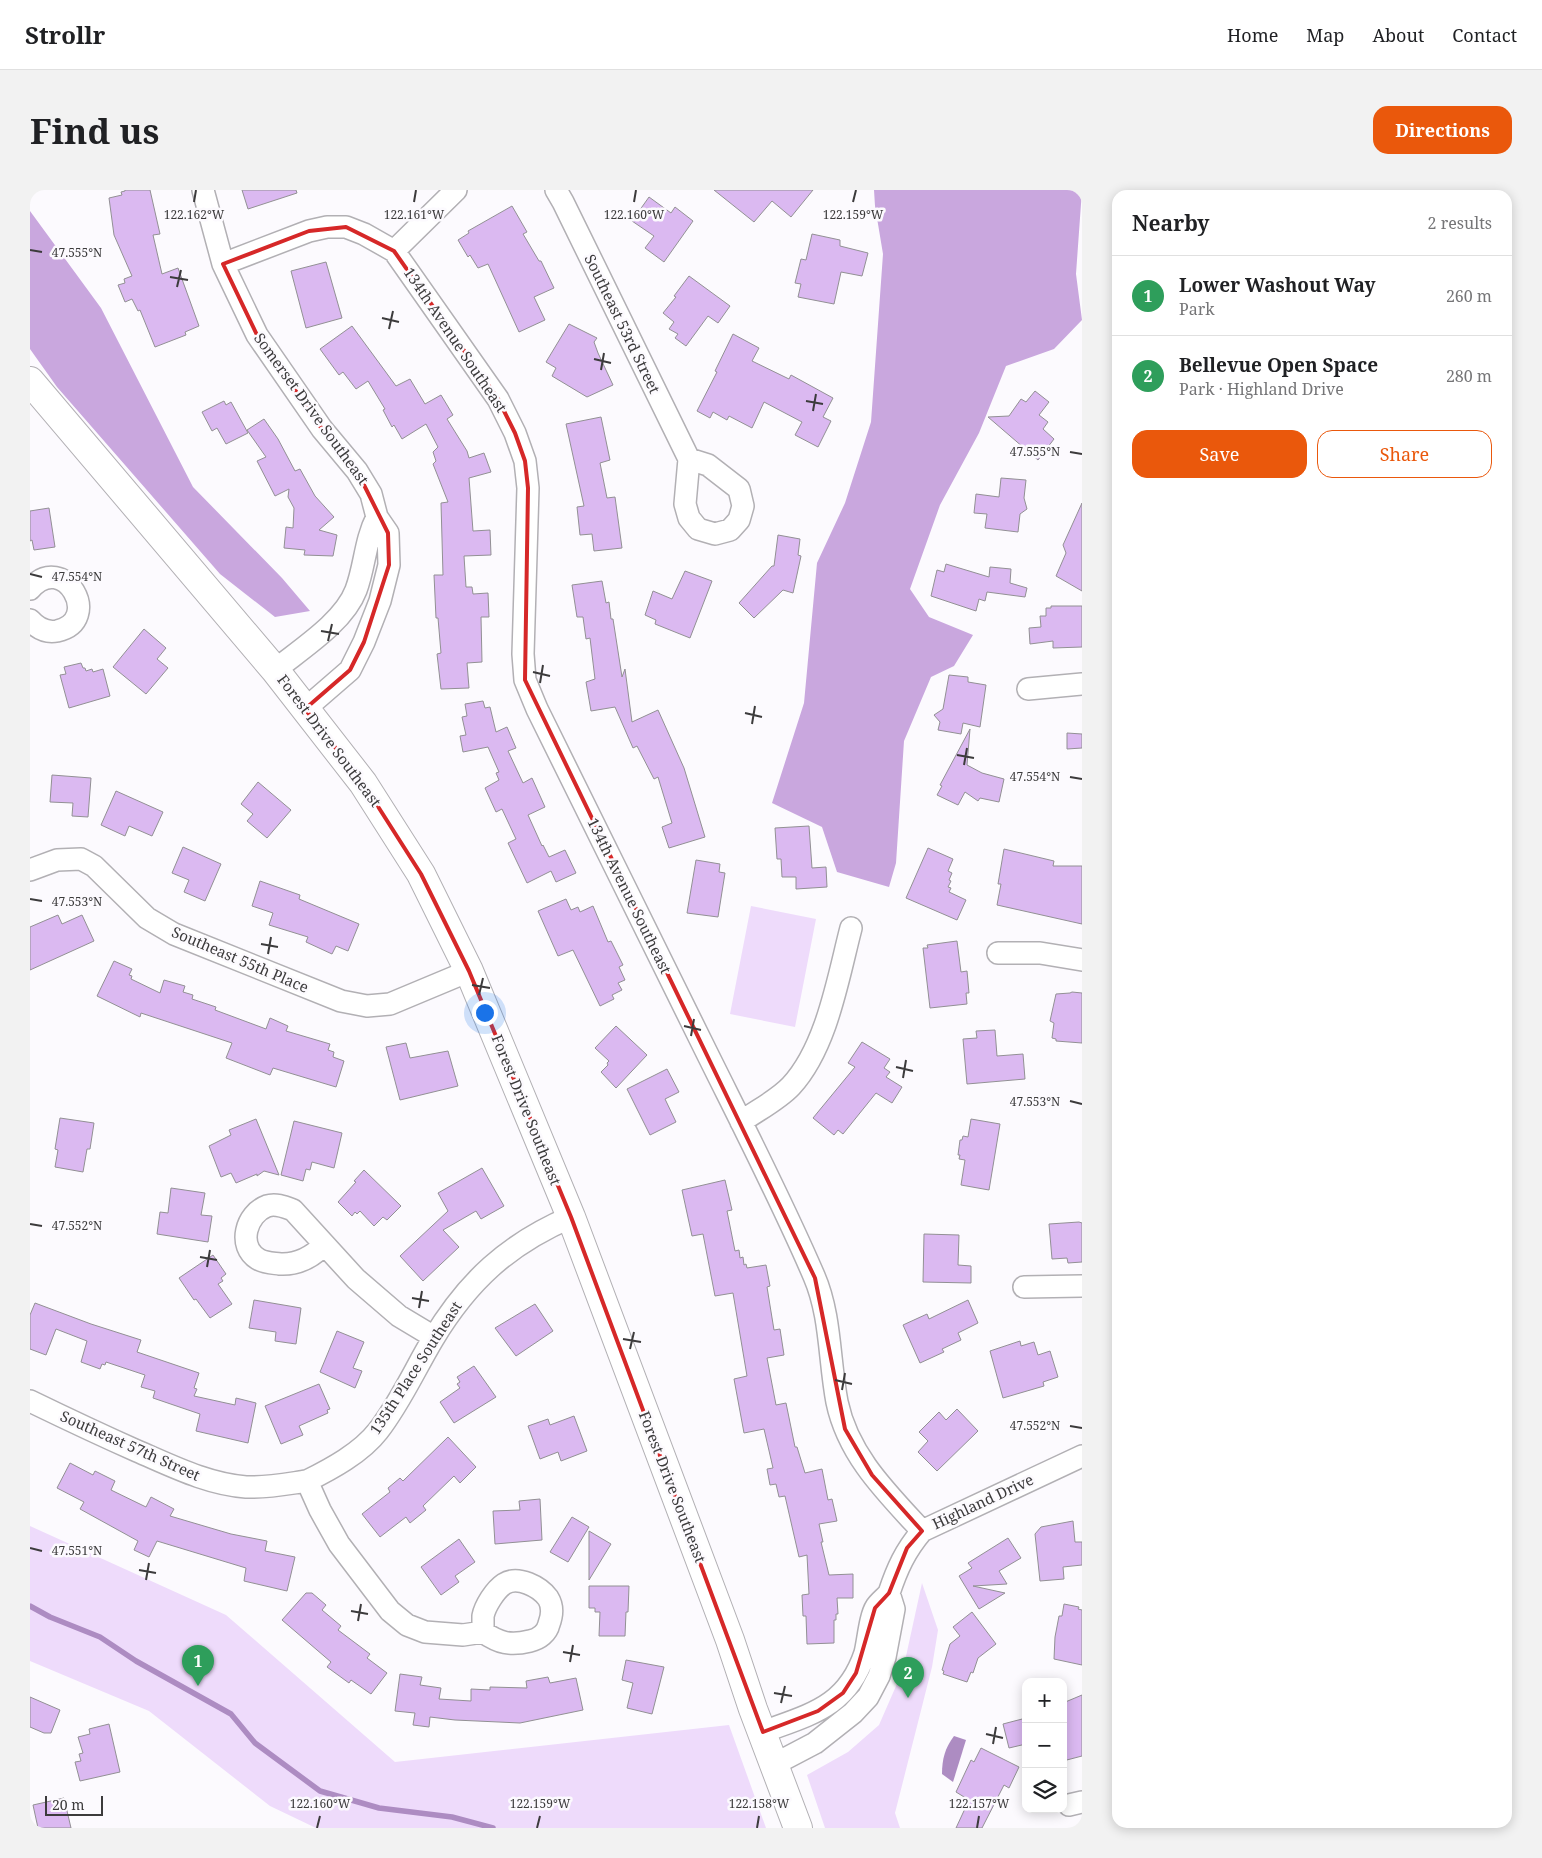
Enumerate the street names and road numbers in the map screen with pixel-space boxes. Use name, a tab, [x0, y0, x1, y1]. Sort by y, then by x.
street label: Southeast 53rd Street	[581, 251, 665, 396]
street label: 134th Avenue Southeast	[400, 263, 512, 416]
street label: Somerset Drive Southeast	[250, 328, 374, 488]
street label: Forest Drive Southeast	[273, 670, 386, 811]
street label: 134th Avenue Southeast	[583, 814, 676, 977]
street label: Southeast 55th Place	[169, 921, 312, 997]
street label: Forest Drive Southeast	[488, 1031, 566, 1188]
street label: 135th Place Southeast	[365, 1297, 466, 1438]
street label: Southeast 57th Street	[57, 1405, 203, 1485]
street label: Forest Drive Southeast	[635, 1408, 711, 1565]
street label: Highland Drive	[929, 1469, 1036, 1533]

